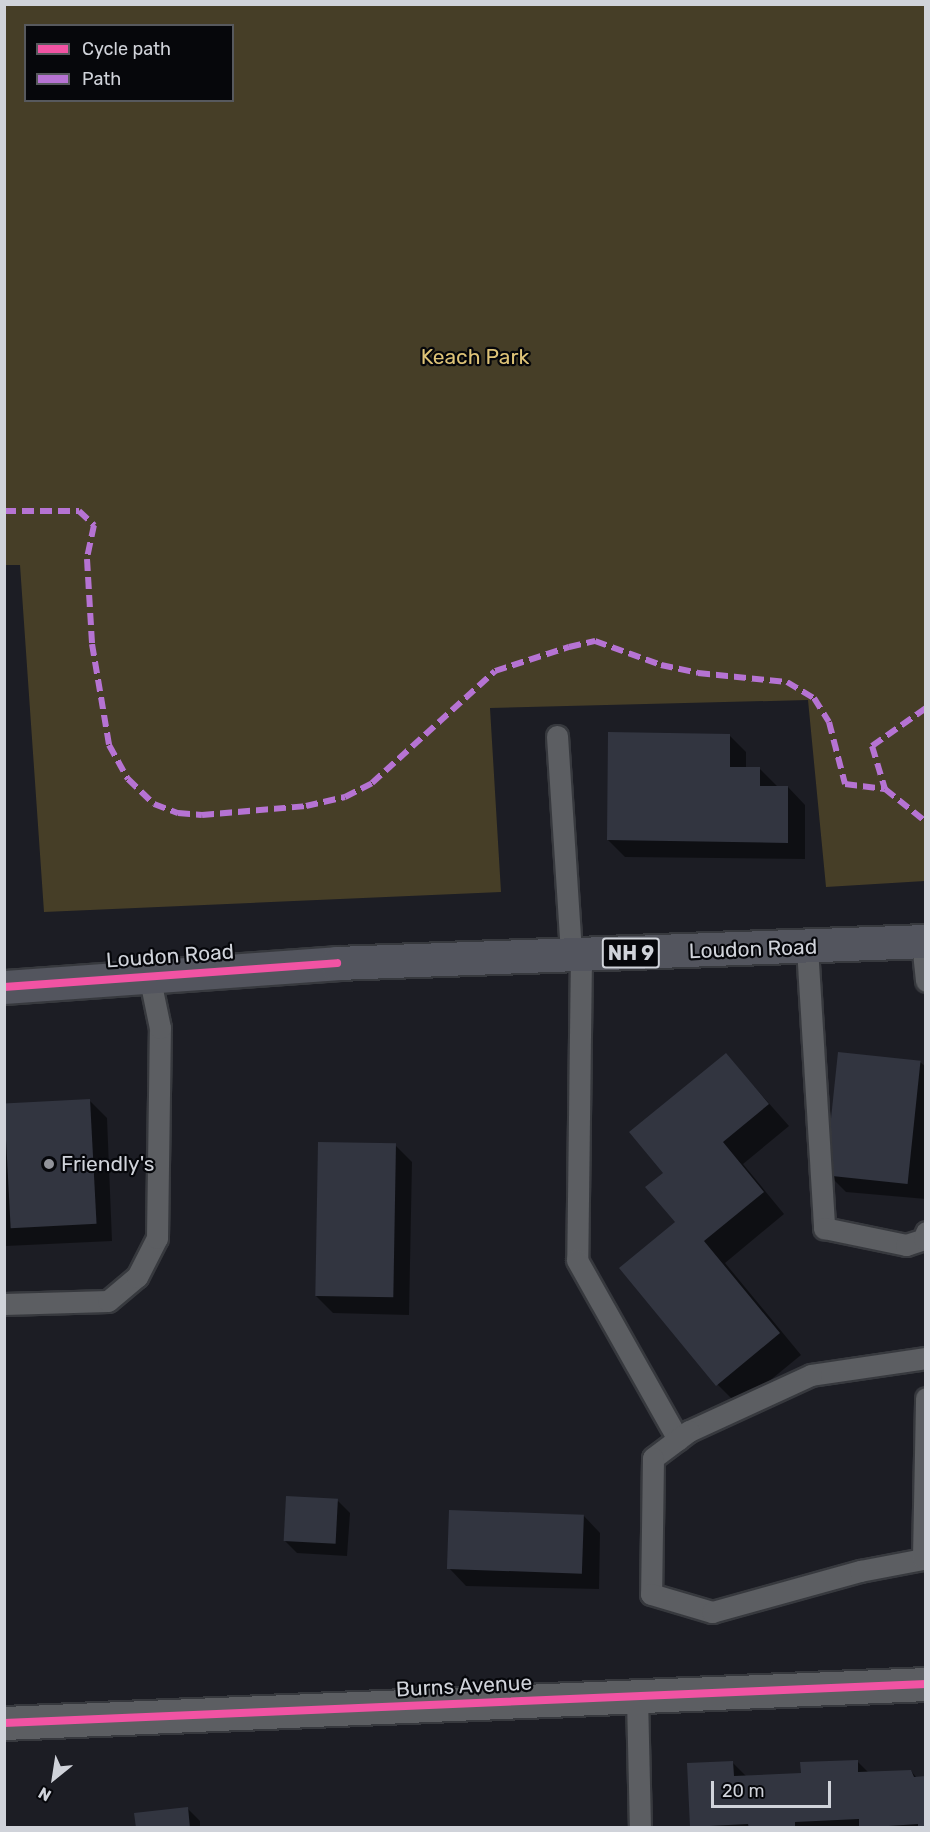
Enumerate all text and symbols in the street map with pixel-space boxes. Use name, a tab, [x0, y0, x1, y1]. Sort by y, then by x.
legend	[24, 24, 234, 102]
text: Cycle path	[82, 38, 171, 60]
text: Path	[82, 68, 121, 90]
park label: Keach Park	[421, 344, 529, 370]
street label: Loudon Road	[688, 934, 818, 964]
road number: NH 9	[601, 936, 661, 970]
street label: Loudon Road	[105, 939, 235, 973]
place label: Friendly's	[61, 1151, 155, 1177]
marker: Friendly's	[42, 1157, 56, 1171]
street label: Burns Avenue	[395, 1670, 533, 1702]
north arrow	[24, 1748, 84, 1808]
scale bar	[714, 1769, 834, 1807]
text: 20 m	[722, 1780, 764, 1802]
text: N	[35, 1783, 54, 1805]

